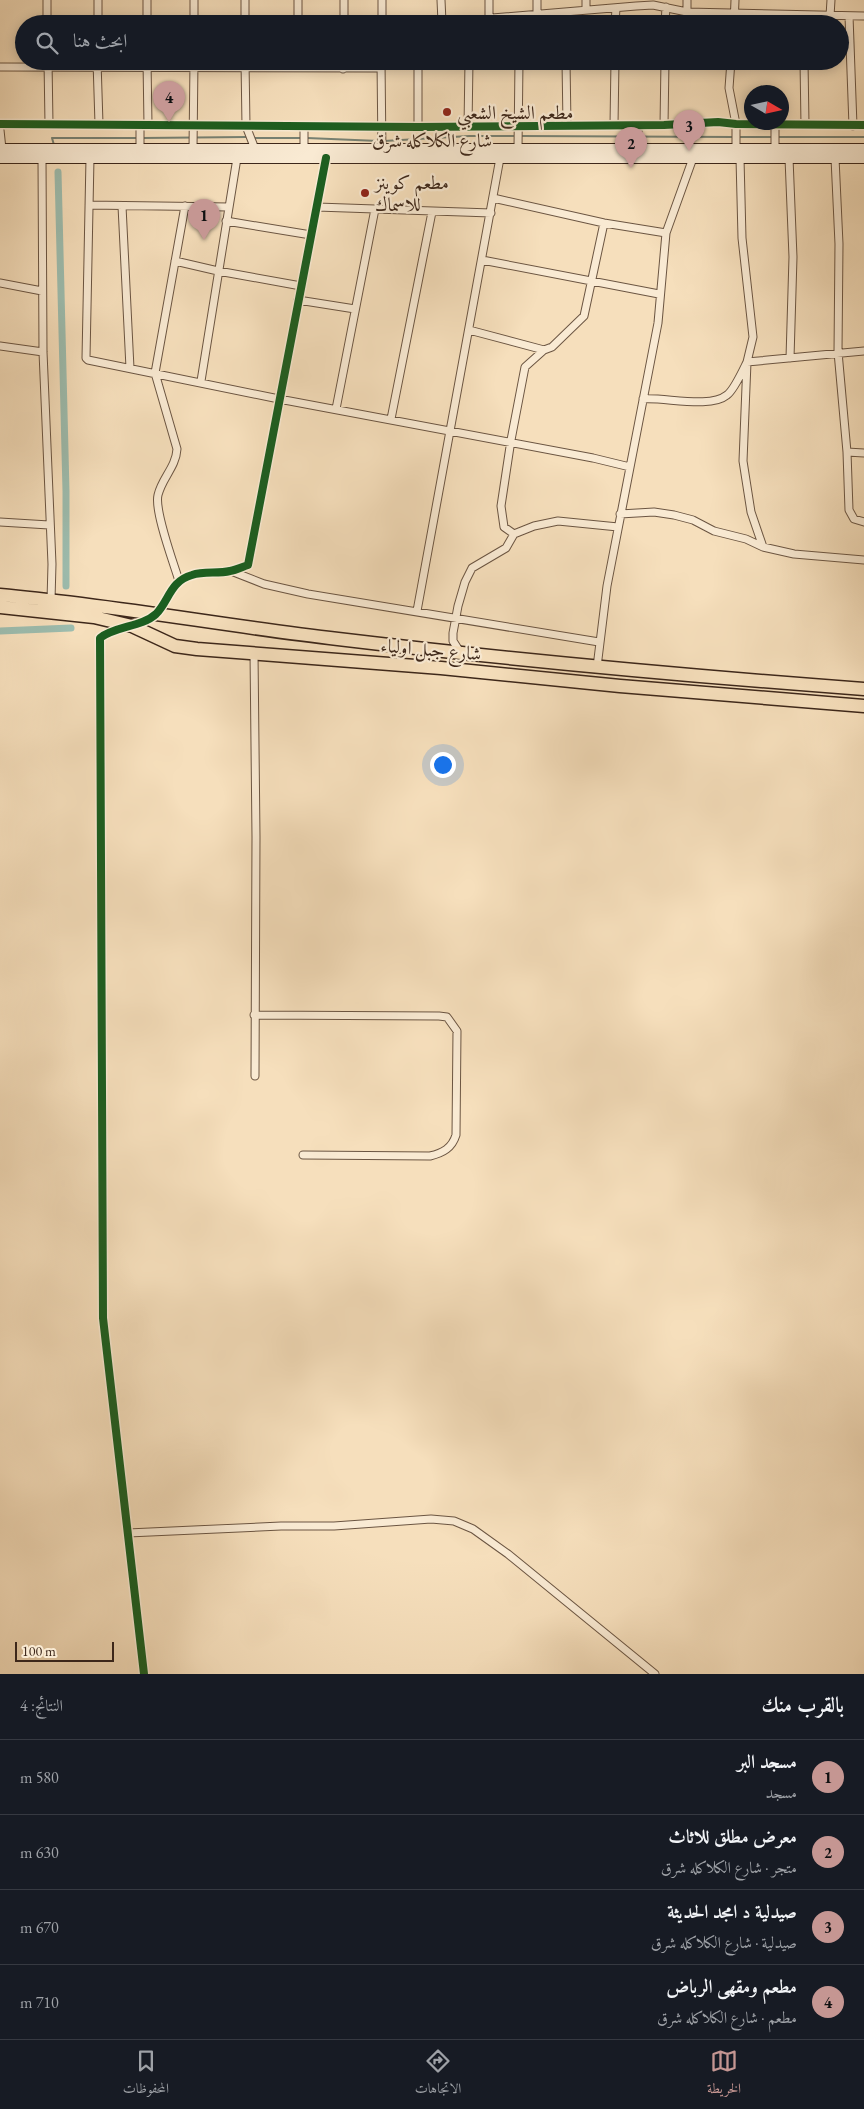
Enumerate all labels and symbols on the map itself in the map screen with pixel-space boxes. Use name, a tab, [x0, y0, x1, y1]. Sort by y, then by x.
pin: 4	[153, 81, 185, 122]
north arrow	[744, 85, 789, 130]
place label: مطعم الشيخ الشعبي	[457, 100, 573, 131]
marker: مطعم الشيخ الشعبي	[441, 106, 453, 118]
pin: 3	[673, 110, 705, 151]
pin: 2	[615, 127, 647, 168]
street label: شارع الكلاكله شرق	[372, 128, 492, 156]
place label: مطعم كوينز للاسماك	[373, 170, 449, 217]
marker: مطعم كوينز للاسماك	[359, 187, 371, 199]
pin: 1	[188, 199, 220, 240]
street label: شارع جبل اولياء	[379, 633, 482, 669]
your location	[430, 752, 456, 778]
scale bar	[15, 1639, 114, 1662]

